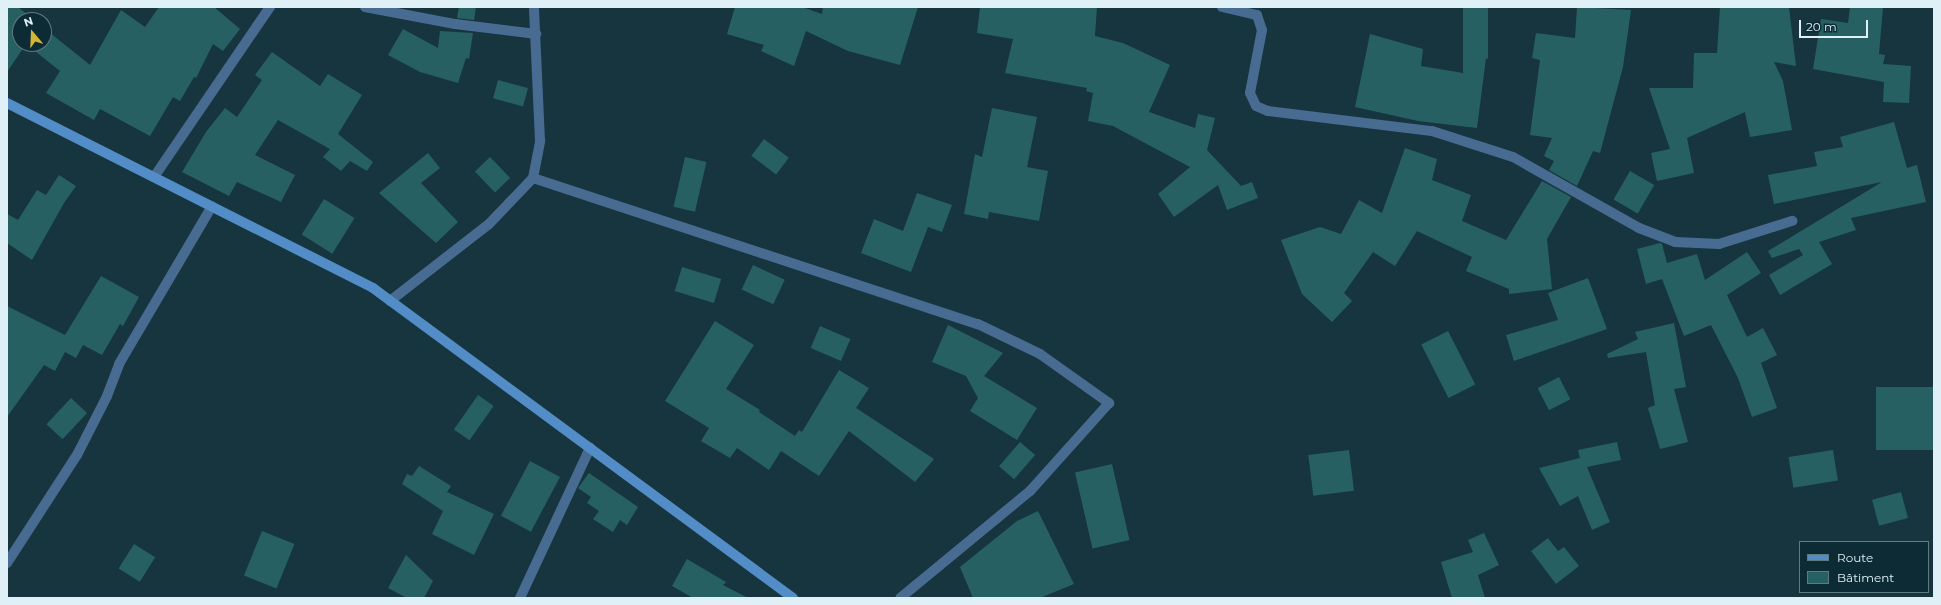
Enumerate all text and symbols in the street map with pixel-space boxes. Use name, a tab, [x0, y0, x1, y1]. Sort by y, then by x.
north arrow	[12, 12, 52, 52]
scale bar	[1801, 12, 1870, 38]
text: N	[22, 14, 35, 30]
text: 20 m	[1806, 19, 1837, 34]
legend	[1799, 541, 1929, 593]
text: Route	[1837, 550, 1873, 565]
text: Bâtiment	[1837, 570, 1894, 585]

